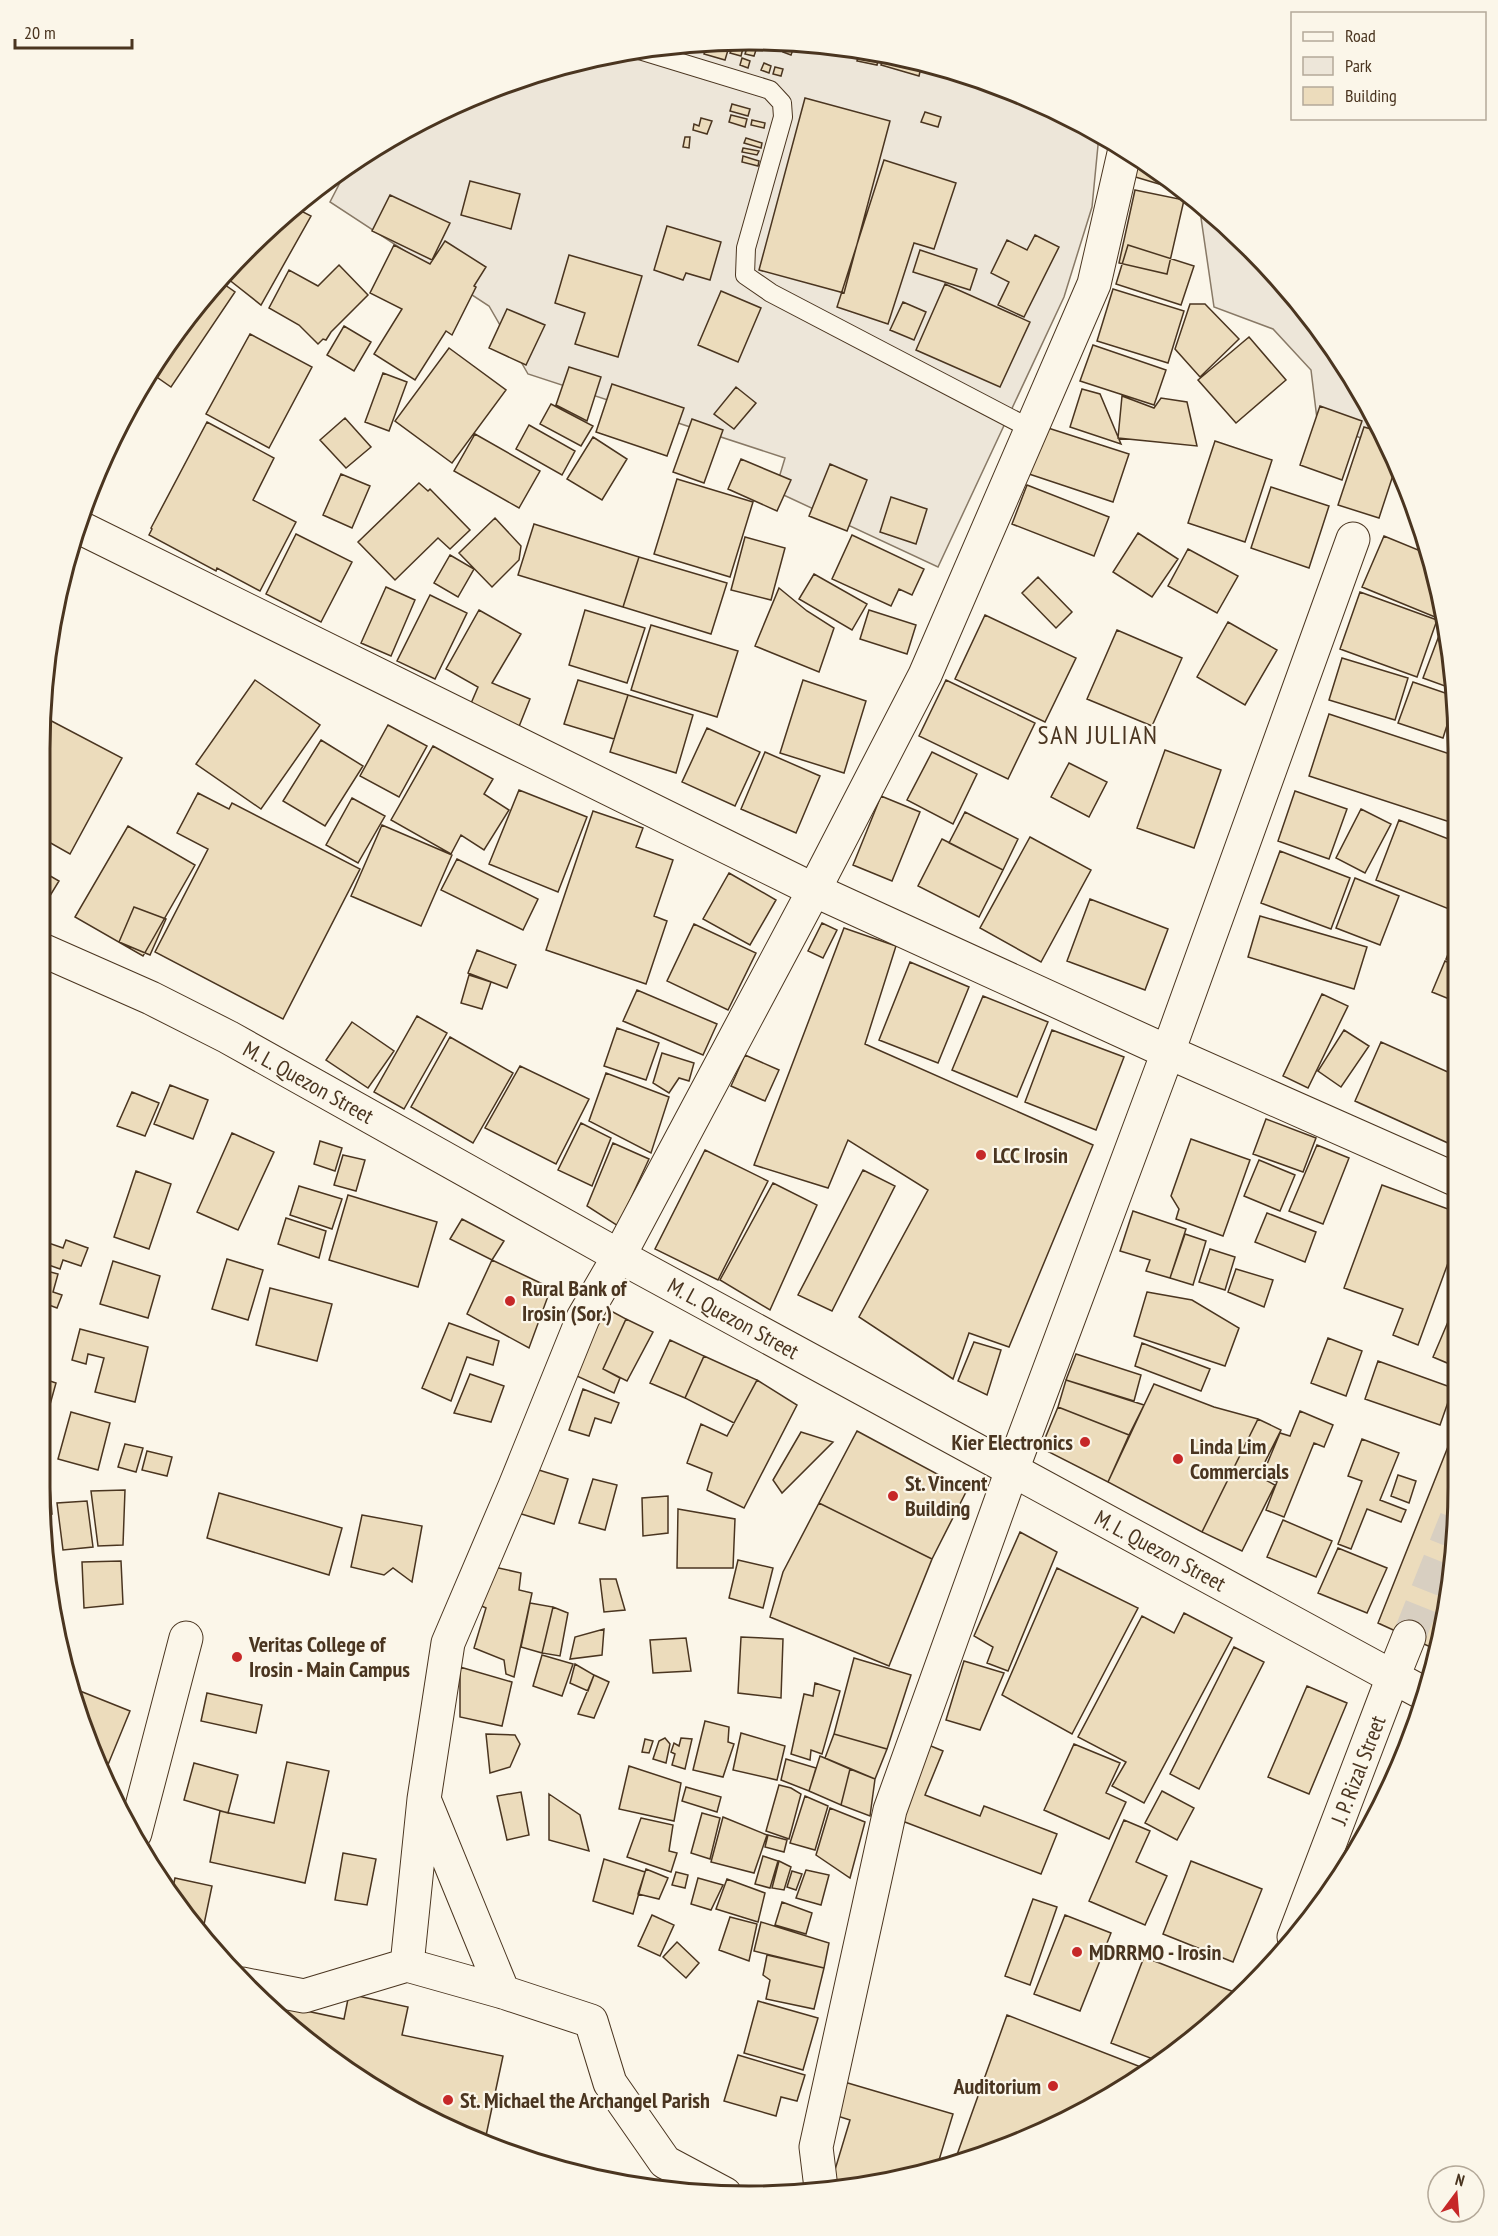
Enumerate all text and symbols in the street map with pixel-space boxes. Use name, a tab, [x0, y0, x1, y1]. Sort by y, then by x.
scale bar	[15, 12, 132, 50]
legend	[1291, 12, 1486, 120]
text: 20 m	[24, 21, 56, 44]
text: Road	[1345, 24, 1376, 47]
text: Park	[1345, 54, 1372, 77]
text: Building	[1345, 84, 1397, 107]
district label: SAN JULIAN	[1038, 718, 1158, 751]
street label: M. L. Quezon Street	[238, 1034, 379, 1130]
place label: LCC Irosin	[993, 1141, 1068, 1169]
marker: LCC Irosin	[974, 1148, 988, 1162]
street label: M. L. Quezon Street	[663, 1271, 804, 1365]
place label: Rural Bank of Irosin (Sor.)	[522, 1274, 628, 1327]
marker: Rural Bank of Irosin (Sor.)	[503, 1294, 517, 1308]
place label: Kier Electronics	[951, 1428, 1073, 1456]
place label: Linda Lim Commercials	[1190, 1432, 1289, 1485]
marker: Kier Electronics	[1078, 1435, 1092, 1449]
marker: Linda Lim Commercials	[1171, 1452, 1185, 1466]
place label: St. Vincent Building	[905, 1469, 988, 1522]
marker: St. Vincent Building	[886, 1489, 900, 1503]
street label: M. L. Quezon Street	[1090, 1503, 1231, 1597]
place label: Veritas College of Irosin - Main Campus	[248, 1630, 410, 1683]
marker: Veritas College of Irosin - Main Campus	[230, 1650, 244, 1664]
street label: J. P. Rizal Street	[1324, 1712, 1392, 1829]
place label: MDRRMO - Irosin	[1089, 1938, 1221, 1966]
marker: MDRRMO - Irosin	[1070, 1945, 1084, 1959]
place label: Auditorium	[952, 2072, 1041, 2100]
marker: Auditorium	[1046, 2079, 1060, 2093]
place label: St. Michael the Archangel Parish	[460, 2086, 710, 2114]
marker: St. Michael the Archangel Parish	[441, 2093, 455, 2107]
north arrow	[1426, 2164, 1486, 2224]
text: N	[1453, 2169, 1467, 2190]

